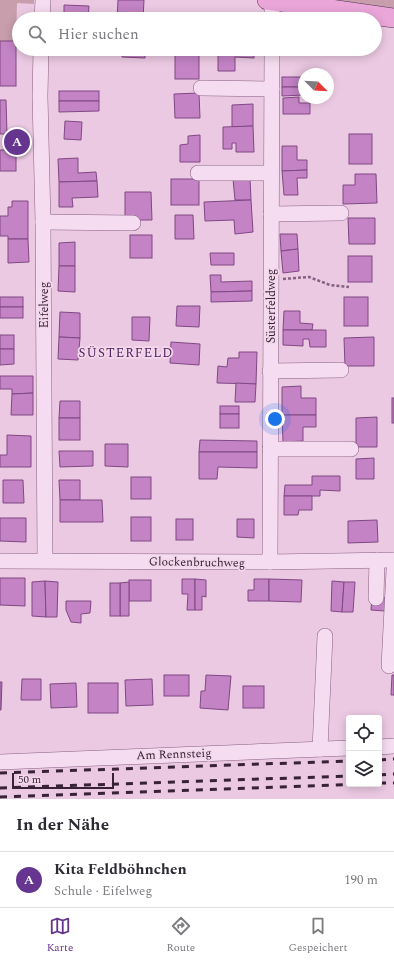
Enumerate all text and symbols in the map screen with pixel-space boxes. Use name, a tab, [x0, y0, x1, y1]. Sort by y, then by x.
search box	[12, 12, 382, 56]
icon: search	[26, 23, 48, 45]
text: Hier suchen	[58, 23, 139, 46]
north arrow	[298, 68, 334, 104]
pin: A	[4, 127, 30, 157]
street label: Süsterfeldweg	[262, 269, 281, 343]
street label: Eifelweg	[35, 282, 54, 328]
district label: SÜSTERFELD	[79, 343, 173, 363]
your location	[265, 409, 285, 429]
street label: Glockenbruchweg	[149, 552, 245, 573]
map controls	[346, 715, 382, 787]
button: locate	[346, 715, 382, 751]
street label: Am Rennsteig	[136, 744, 212, 765]
button: layers	[346, 751, 382, 787]
scale bar	[12, 771, 114, 790]
text: 50 m	[18, 771, 41, 788]
text: In der Nähe	[16, 812, 109, 838]
text: Kita Feldböhnchen	[54, 858, 187, 881]
text: A	[24, 870, 34, 890]
text: 190 m	[344, 870, 378, 890]
text: Schule · Eifelweg	[54, 881, 152, 901]
tab: Karte	[47, 915, 73, 956]
tab: Route	[167, 915, 195, 956]
tab: Gespeichert	[289, 915, 347, 956]

